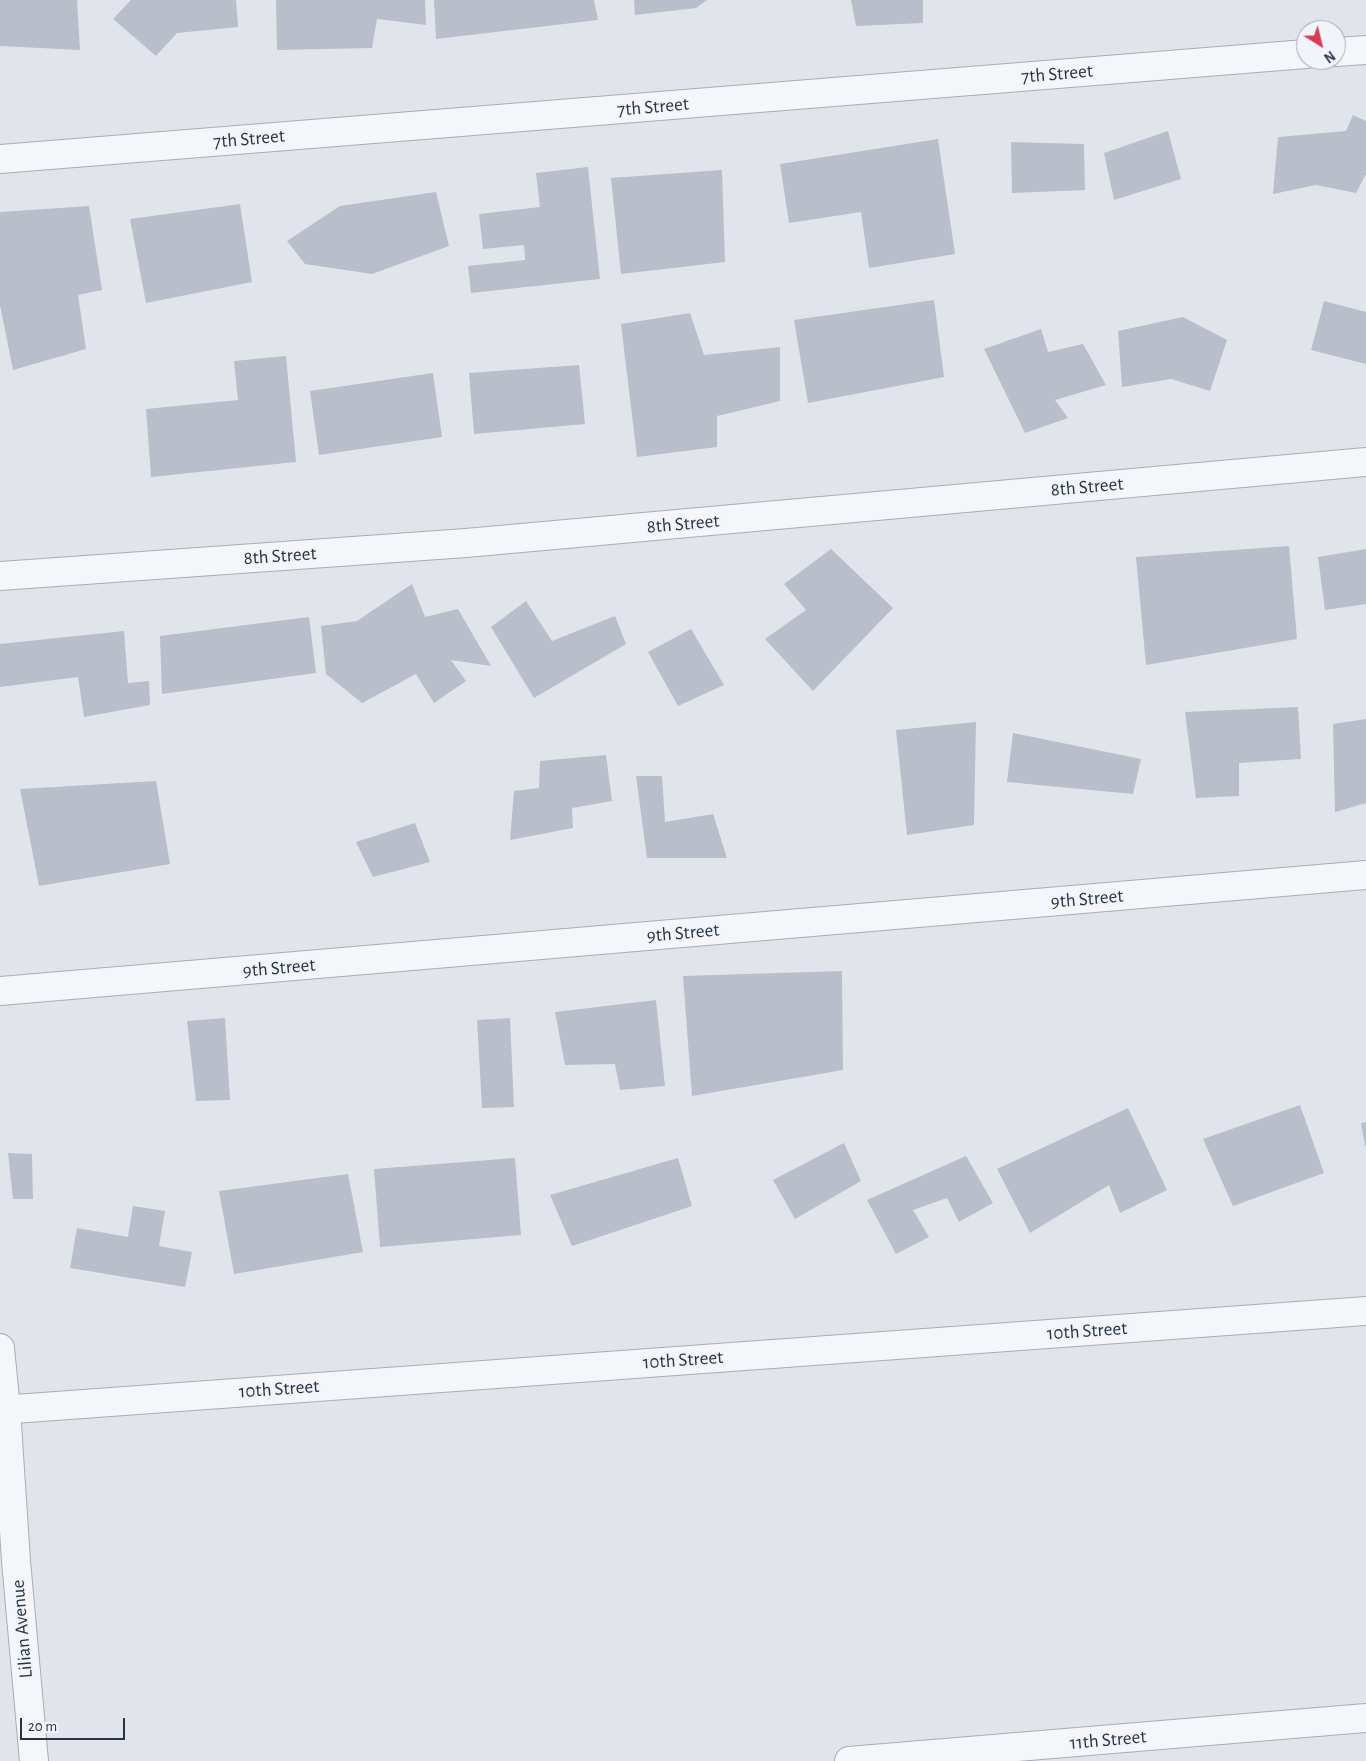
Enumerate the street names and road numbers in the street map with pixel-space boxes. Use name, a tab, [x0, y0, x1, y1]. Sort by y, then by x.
street label: 7th Street	[1020, 60, 1094, 88]
street label: 7th Street	[616, 93, 690, 121]
street label: 7th Street	[212, 125, 286, 153]
street label: 8th Street	[1050, 472, 1124, 502]
street label: 8th Street	[646, 509, 720, 539]
street label: 8th Street	[243, 542, 317, 570]
street label: 9th Street	[1050, 884, 1124, 914]
street label: 9th Street	[646, 918, 720, 948]
street label: 9th Street	[242, 953, 316, 983]
street label: 10th Street	[1046, 1317, 1128, 1345]
street label: 10th Street	[642, 1346, 724, 1374]
street label: 10th Street	[238, 1375, 320, 1403]
street label: Lilian Avenue	[6, 1579, 38, 1679]
street label: 11th Street	[1069, 1725, 1147, 1755]

